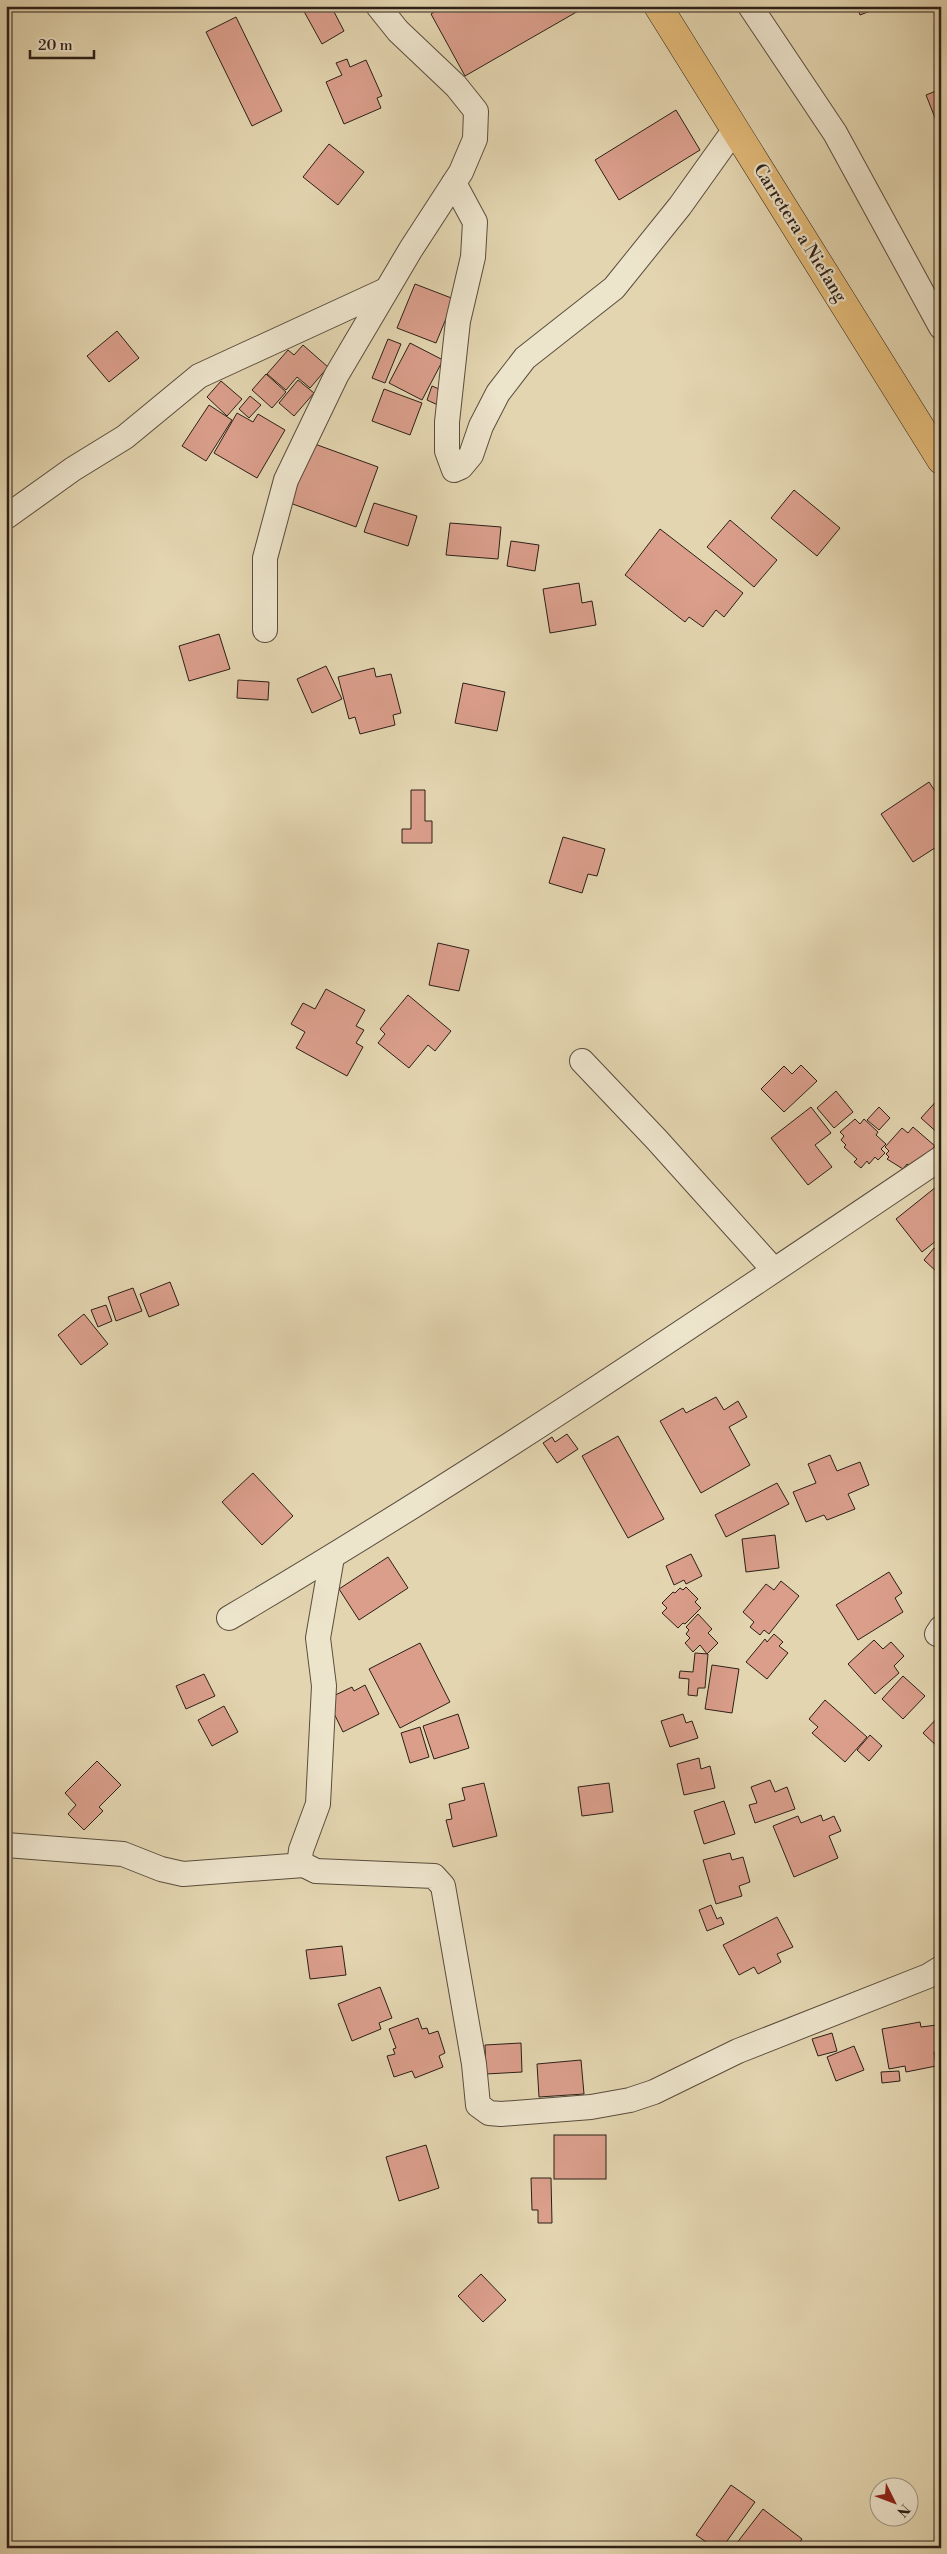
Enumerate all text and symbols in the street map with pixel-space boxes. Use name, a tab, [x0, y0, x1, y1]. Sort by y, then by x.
scale bar	[30, 28, 94, 60]
text: 20 m	[38, 36, 73, 55]
street label: Carretera a Niefang	[748, 159, 852, 307]
north arrow	[870, 2476, 920, 2526]
text: N	[893, 2500, 913, 2520]

